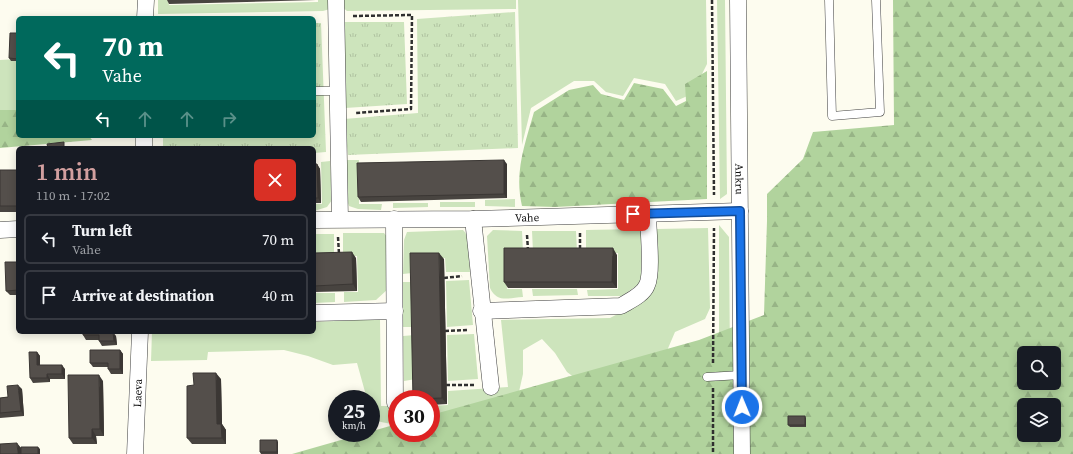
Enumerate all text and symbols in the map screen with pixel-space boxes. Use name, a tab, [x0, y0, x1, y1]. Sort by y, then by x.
text: 70 m	[102, 27, 164, 65]
icon: left	[36, 32, 88, 84]
text: Vahe	[102, 63, 142, 88]
icon: left	[92, 108, 114, 130]
icon: ahead	[134, 108, 156, 130]
icon: ahead	[176, 108, 198, 130]
icon: right	[218, 108, 240, 130]
text: 1 min	[36, 155, 98, 188]
button: close	[254, 159, 296, 201]
street label: Ankru	[732, 163, 747, 195]
text: 110 m · 17:02	[36, 187, 110, 204]
pin	[616, 197, 650, 231]
icon: arrive	[622, 203, 644, 225]
street label: Vahe	[515, 210, 540, 225]
text: Turn left	[72, 220, 132, 241]
icon: left	[38, 228, 60, 250]
text: 70 m	[262, 229, 294, 250]
text: Vahe	[72, 241, 101, 258]
icon: arrive	[38, 284, 60, 306]
text: Arrive at destination	[72, 285, 214, 306]
text: 40 m	[262, 285, 294, 306]
map controls	[1017, 346, 1061, 442]
button: search	[1017, 346, 1061, 390]
street label: Laeva	[129, 378, 146, 408]
position arrow	[721, 386, 763, 428]
speed limit sign: 30	[388, 390, 440, 442]
text: 25	[343, 397, 365, 425]
button: layers	[1017, 398, 1061, 442]
text: km/h	[342, 419, 366, 432]

